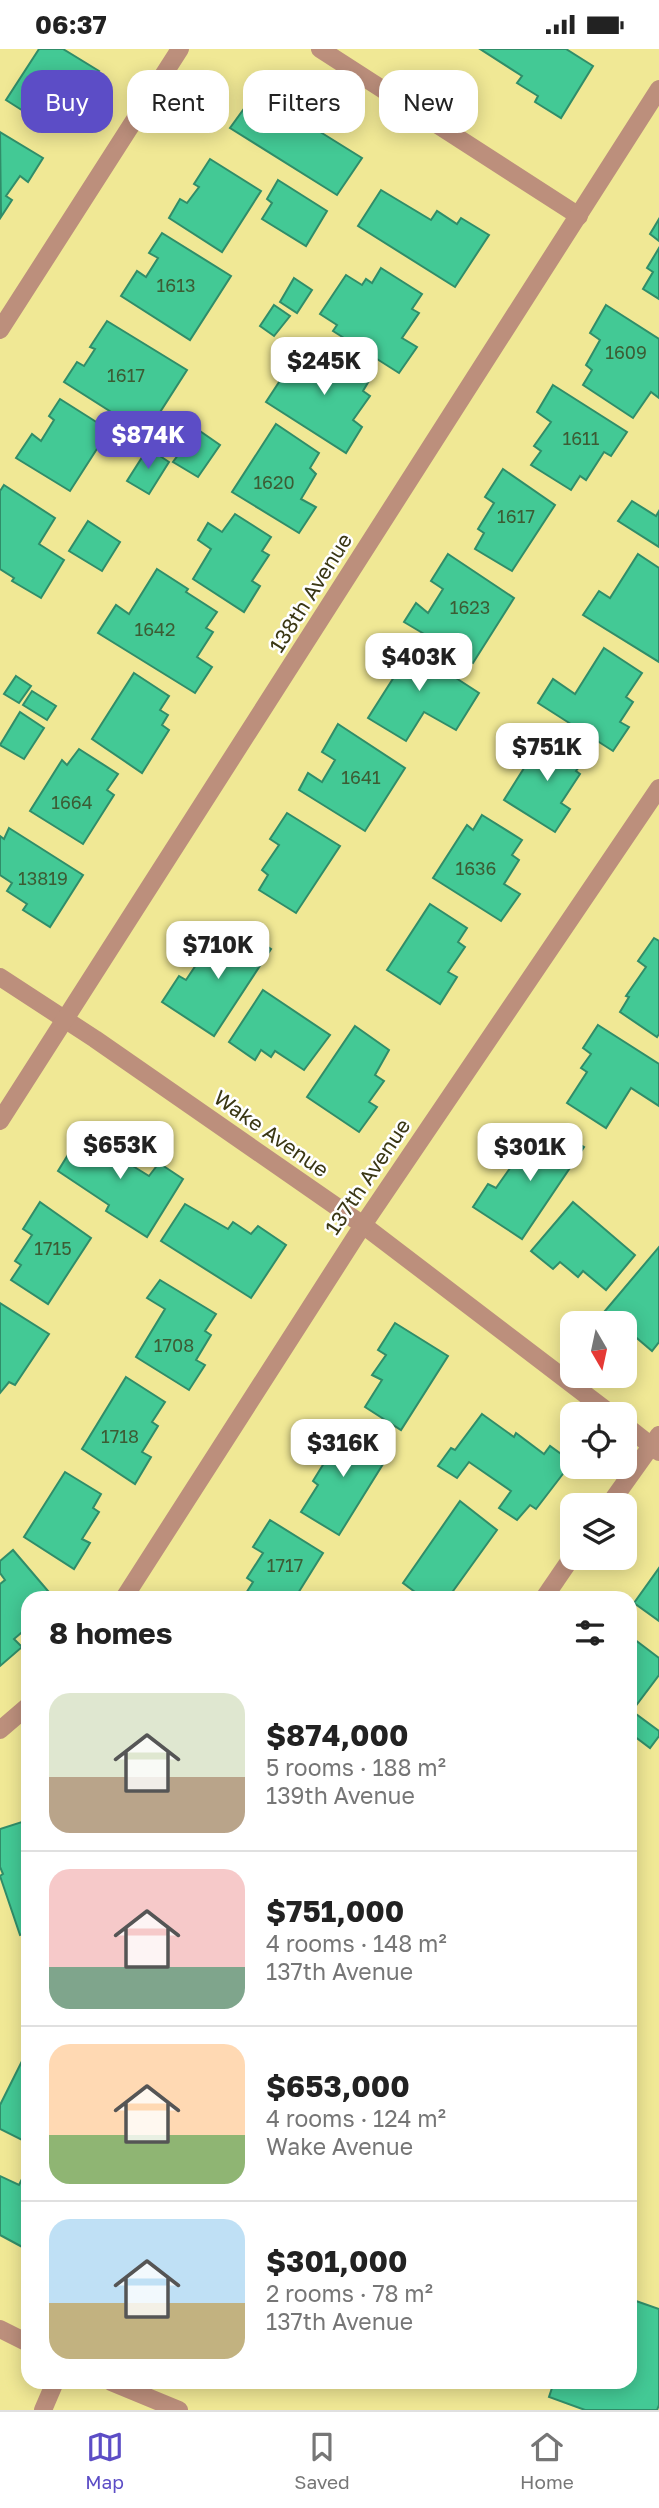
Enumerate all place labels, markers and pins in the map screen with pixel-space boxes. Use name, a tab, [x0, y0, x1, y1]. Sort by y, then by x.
pin: $245K	[275, 337, 373, 397]
pin: $874K	[99, 411, 197, 471]
pin: $403K	[370, 633, 468, 693]
pin: $751K	[498, 723, 596, 783]
pin: $710K	[169, 921, 267, 981]
pin: $653K	[71, 1121, 169, 1181]
pin: $301K	[481, 1123, 579, 1183]
pin: $316K	[294, 1419, 392, 1479]

